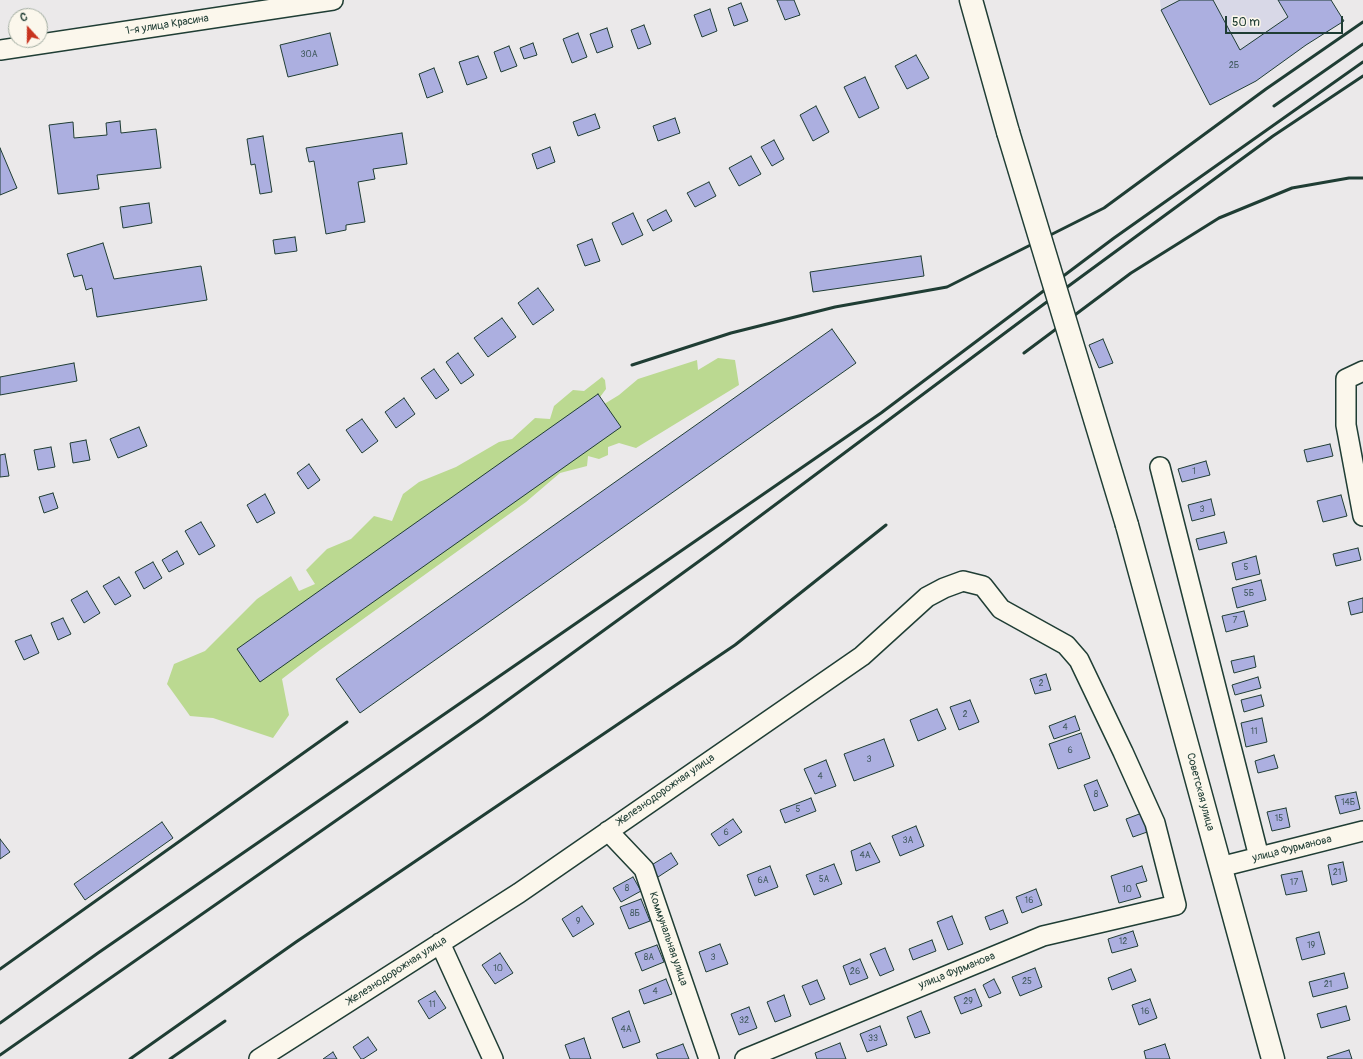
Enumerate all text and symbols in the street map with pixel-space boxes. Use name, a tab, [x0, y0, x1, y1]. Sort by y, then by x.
north arrow	[8, 8, 48, 48]
scale bar	[1227, 8, 1345, 34]
text: С	[18, 10, 29, 25]
street label: 1-я улица Красина	[124, 12, 210, 38]
text: 50 m	[1232, 15, 1260, 30]
house number: 30А	[300, 50, 318, 60]
house number: 2Б	[1229, 61, 1239, 71]
house number: 1	[1192, 467, 1196, 477]
house number: 3	[1199, 505, 1205, 515]
house number: 5	[1244, 563, 1248, 573]
house number: 5Б	[1244, 589, 1254, 599]
house number: 7	[1233, 616, 1237, 626]
house number: 2	[1038, 679, 1044, 689]
house number: 2	[962, 710, 968, 720]
house number: 4	[1062, 723, 1068, 733]
house number: 11	[1250, 727, 1258, 737]
house number: 6	[1067, 746, 1073, 756]
street label: Железнодорожная улица	[615, 751, 717, 829]
street label: Советская улица	[1183, 751, 1217, 833]
house number: 3	[866, 755, 872, 765]
house number: 4	[817, 772, 823, 782]
house number: 8	[1094, 790, 1098, 800]
house number: 14Б	[1341, 798, 1355, 808]
house number: 5	[796, 805, 800, 815]
house number: 15	[1275, 814, 1283, 824]
house number: 6	[723, 828, 729, 838]
street label: улица Фурманова	[1251, 833, 1333, 865]
house number: 3А	[903, 836, 913, 846]
house number: 4А	[859, 851, 871, 861]
house number: 21	[1333, 868, 1341, 878]
house number: 5А	[819, 875, 829, 885]
house number: 6А	[757, 876, 769, 886]
house number: 17	[1290, 878, 1298, 888]
house number: 8	[625, 884, 629, 894]
house number: 10	[1122, 885, 1132, 895]
street label: Коммунальная улица	[646, 890, 690, 988]
house number: 16	[1025, 896, 1033, 906]
house number: 8Б	[630, 909, 640, 919]
house number: 9	[576, 917, 580, 927]
street label: Железнодорожная улица	[345, 934, 449, 1008]
house number: 12	[1119, 937, 1127, 947]
house number: 19	[1307, 941, 1315, 951]
street label: улица Фурманова	[917, 950, 997, 992]
house number: 8А	[644, 953, 654, 963]
house number: 3	[710, 953, 716, 963]
house number: 10	[493, 964, 503, 974]
house number: 26	[850, 967, 860, 977]
house number: 25	[1022, 977, 1032, 987]
house number: 21	[1324, 980, 1332, 990]
house number: 4	[652, 987, 658, 997]
house number: 29	[963, 997, 973, 1007]
house number: 11	[428, 1000, 436, 1010]
house number: 16	[1141, 1007, 1149, 1017]
house number: 32	[739, 1016, 749, 1026]
house number: 4А	[620, 1025, 632, 1035]
house number: 33	[868, 1034, 878, 1044]

